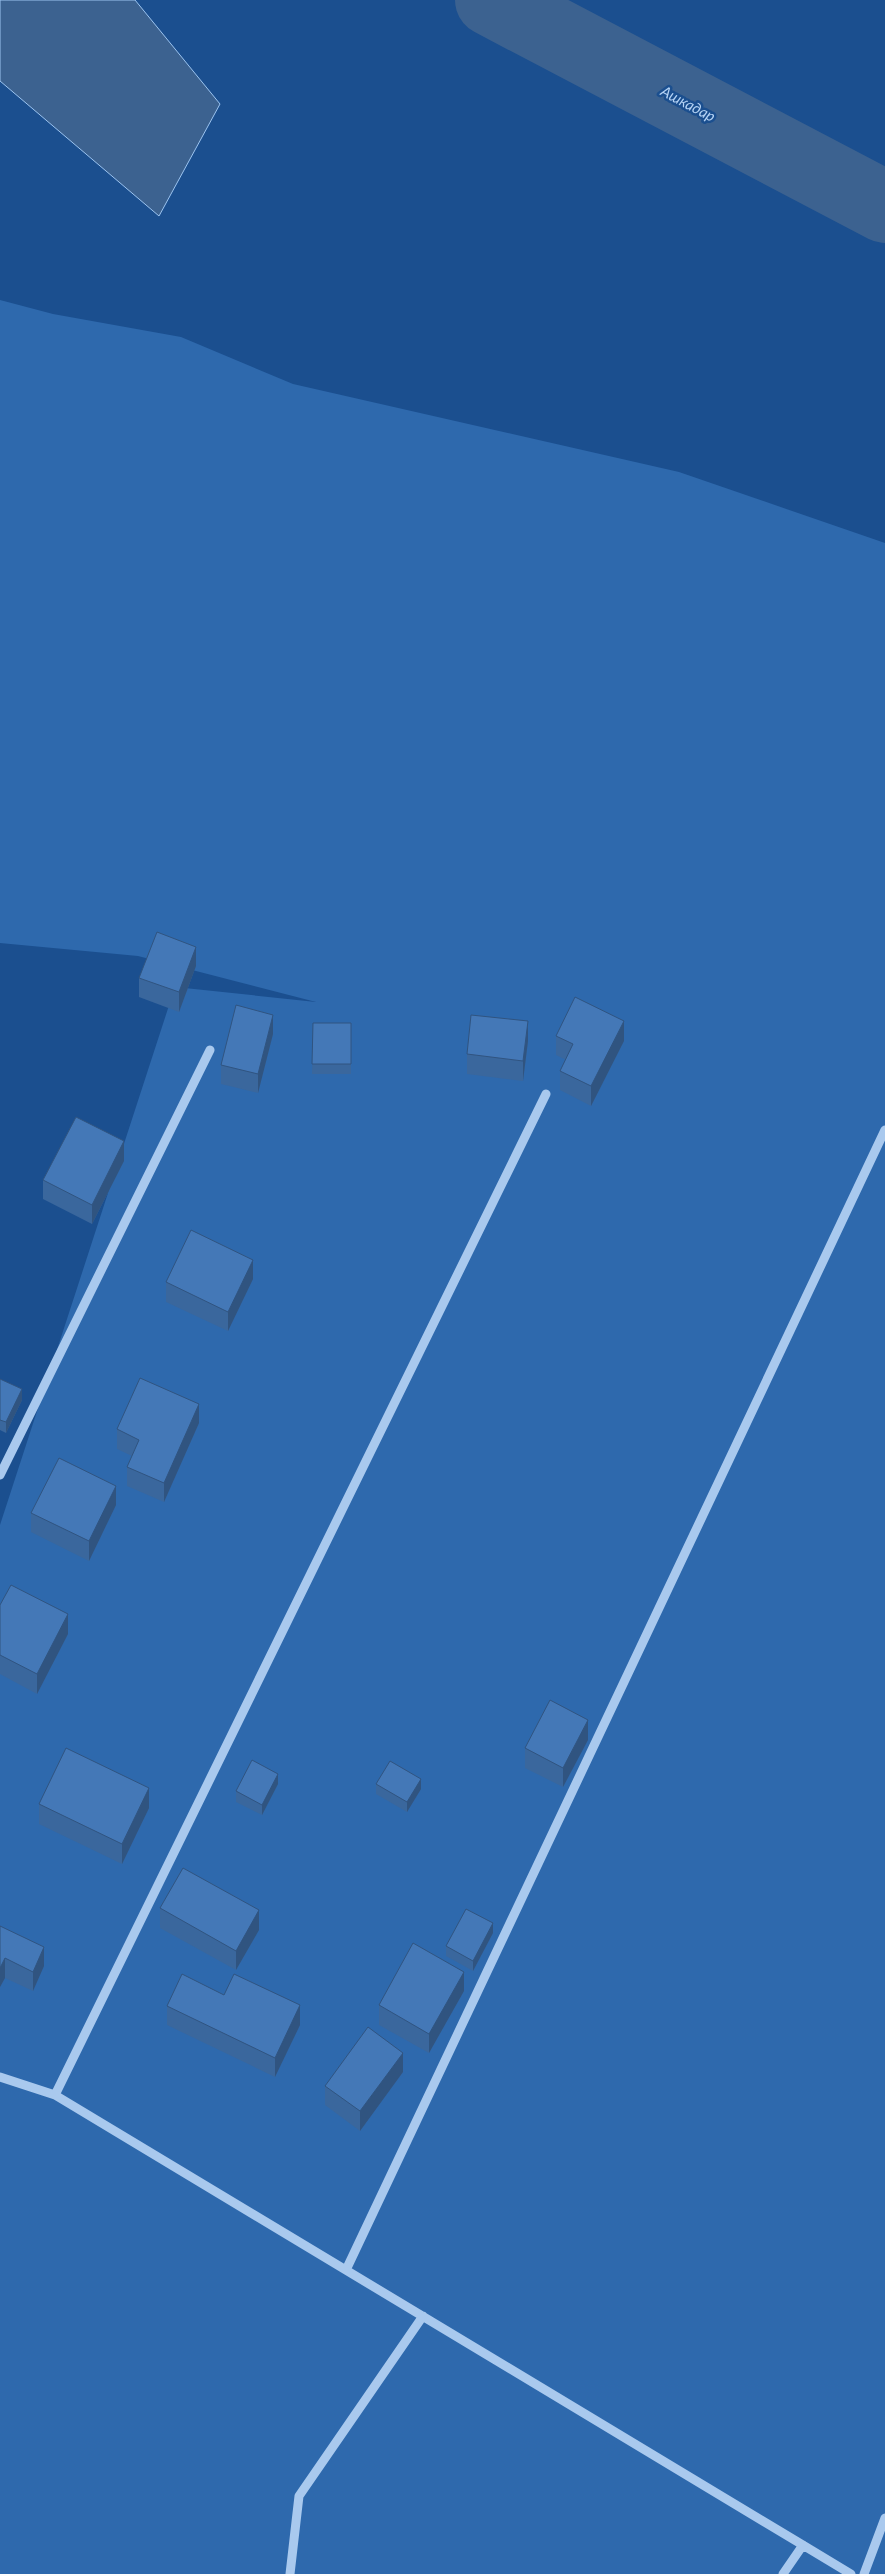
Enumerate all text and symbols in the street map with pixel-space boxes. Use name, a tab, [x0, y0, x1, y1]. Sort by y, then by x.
water label: Ашкадар	[657, 81, 719, 125]

